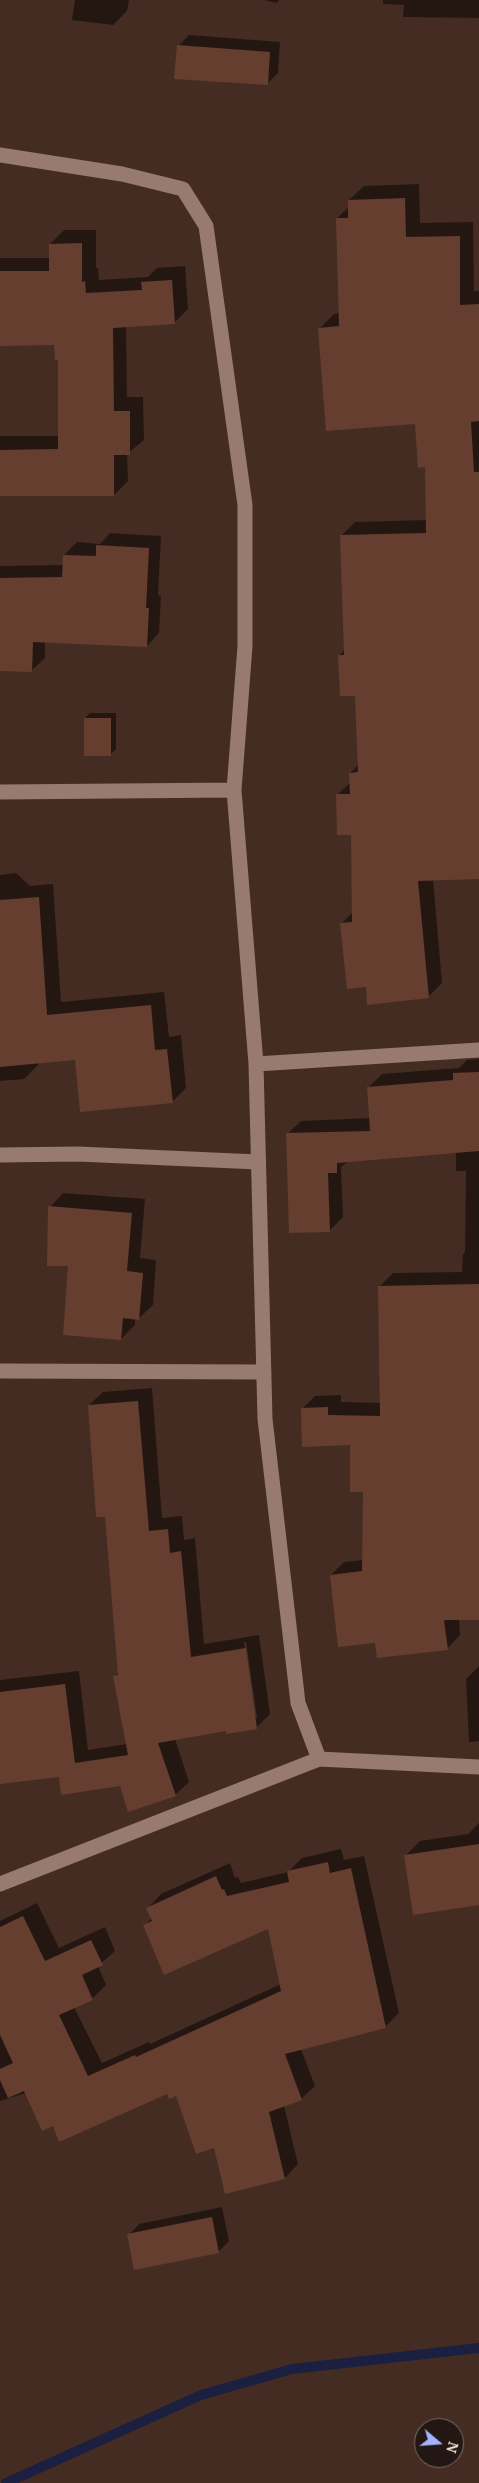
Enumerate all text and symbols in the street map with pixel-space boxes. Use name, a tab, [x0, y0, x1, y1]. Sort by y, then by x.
north arrow	[414, 2418, 464, 2468]
text: N	[442, 2439, 463, 2455]

